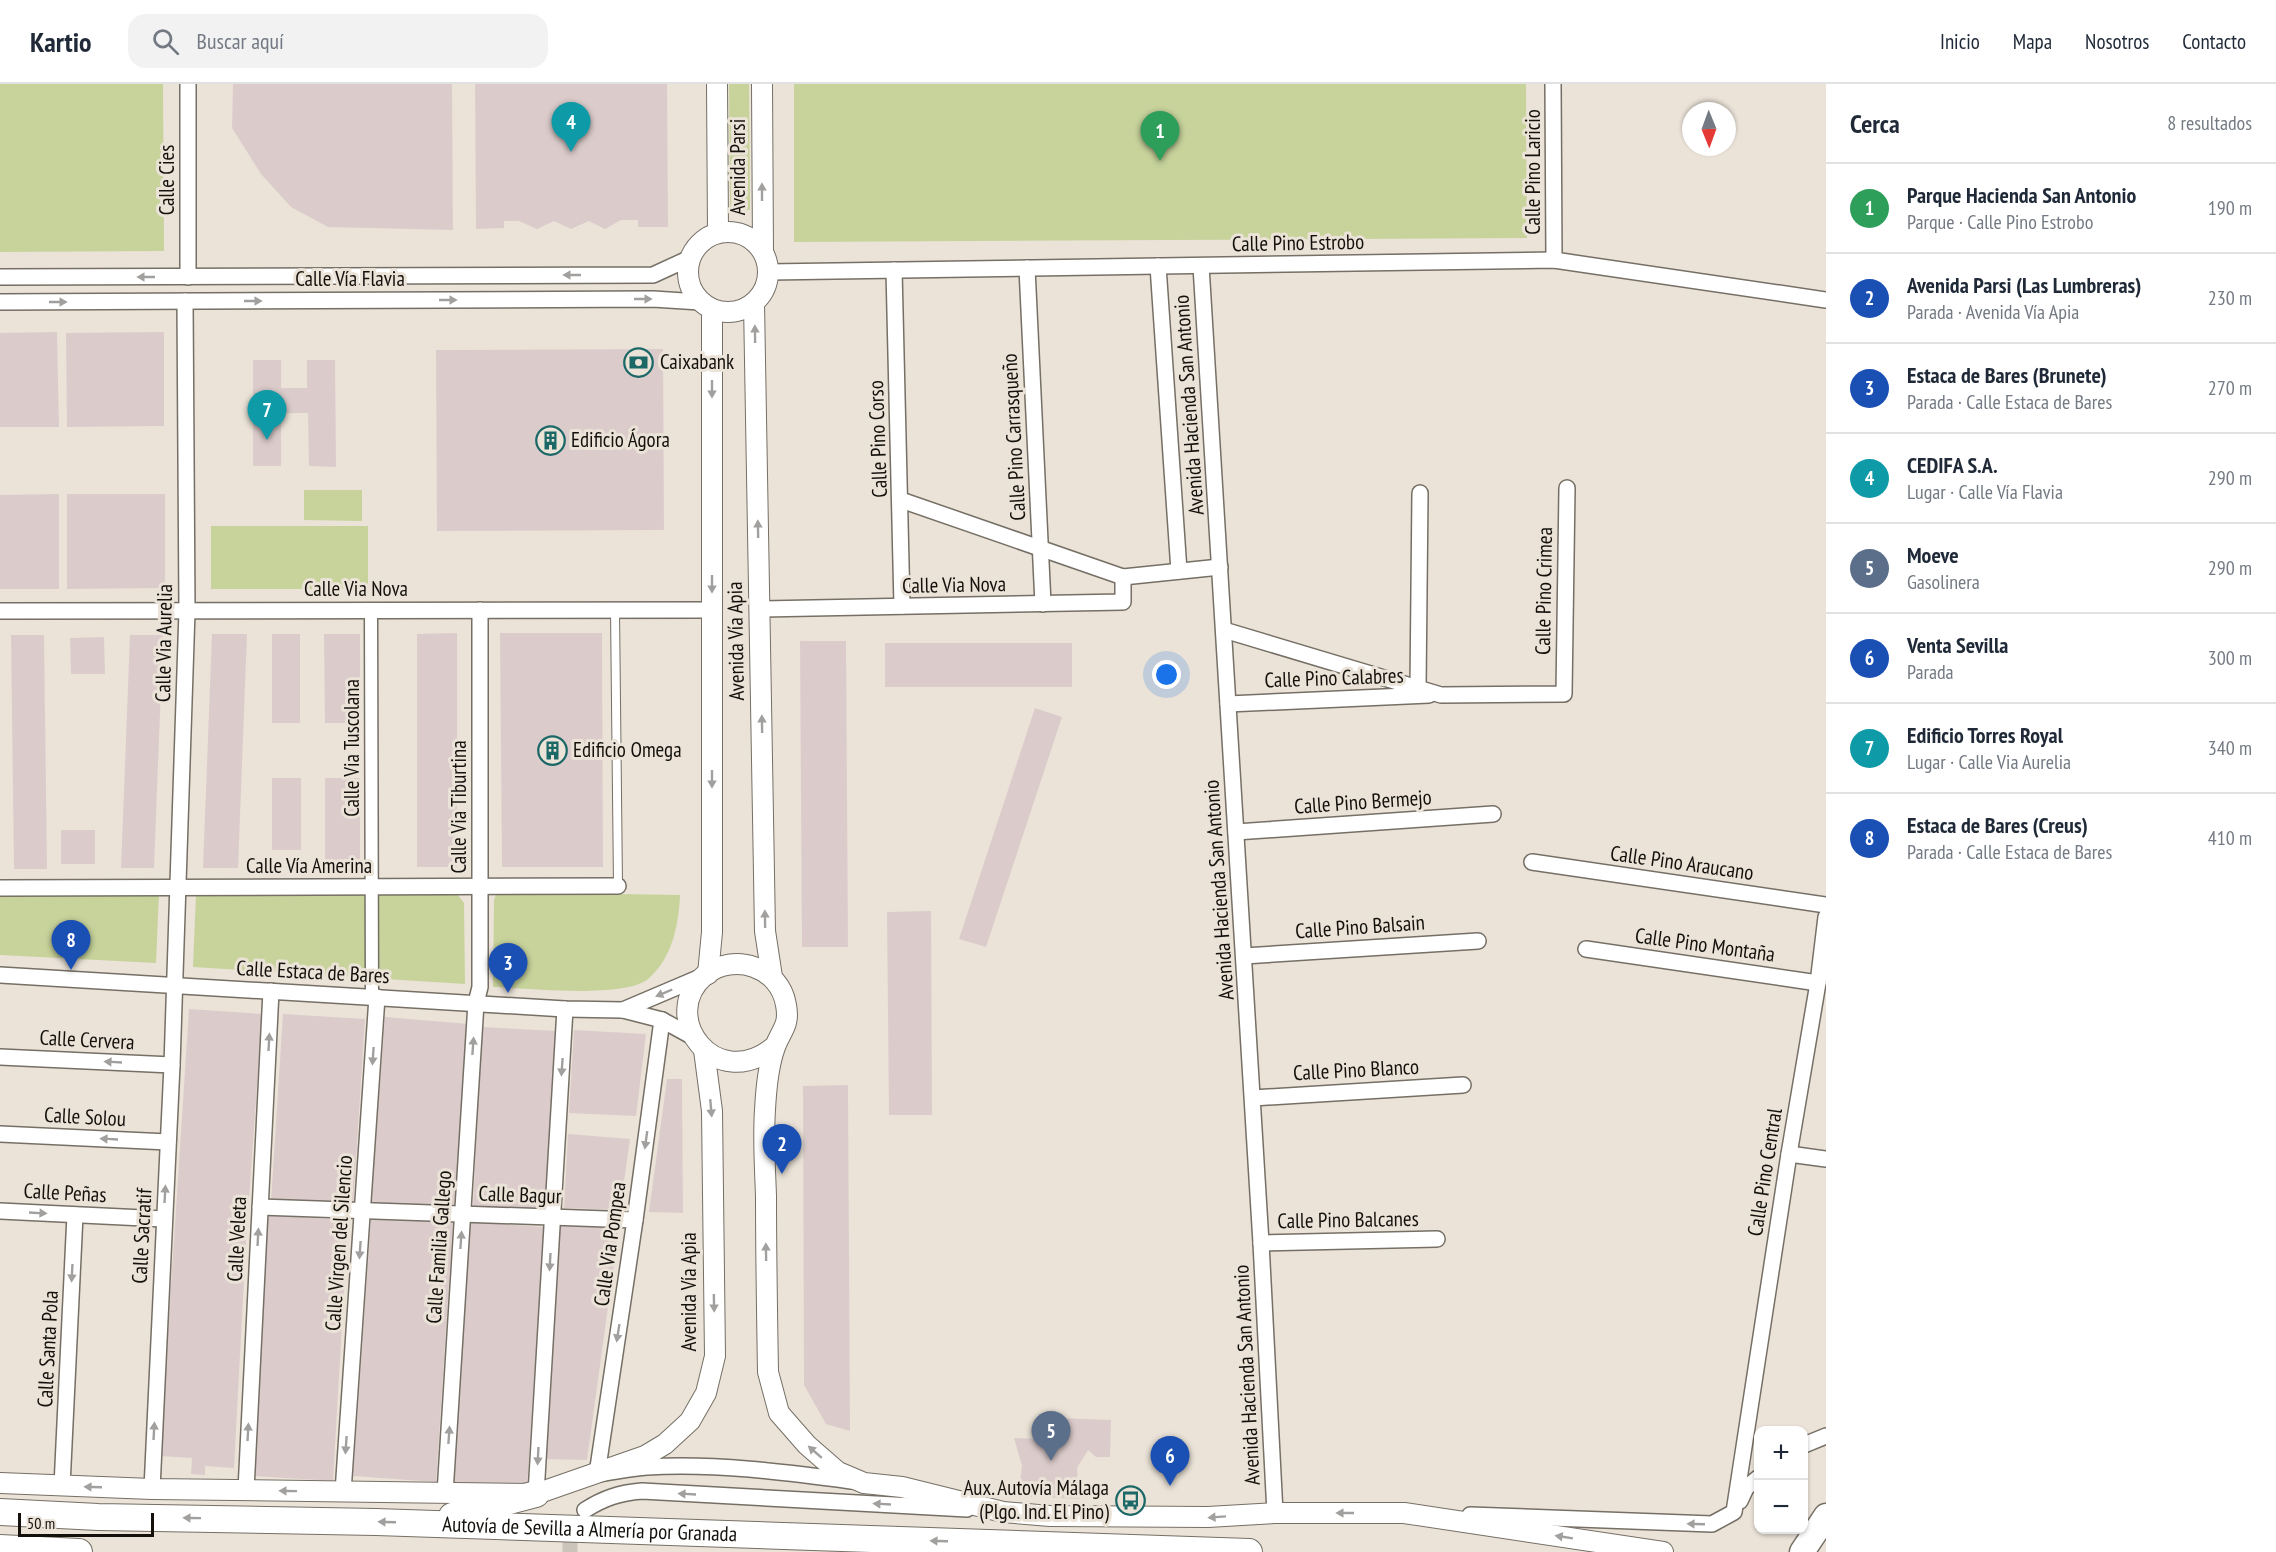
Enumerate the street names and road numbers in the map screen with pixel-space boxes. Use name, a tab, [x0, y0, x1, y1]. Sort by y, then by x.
street label: Calle Pino Laricio	[1519, 109, 1546, 235]
street label: Avenida Parsi	[724, 119, 751, 215]
street label: Calle Cies	[153, 145, 180, 215]
street label: Calle Pino Estrobo	[1232, 228, 1364, 257]
street label: Calle Vía Flavia	[295, 265, 405, 292]
street label: Avenida Hacienda San Antonio	[1167, 294, 1210, 516]
street label: Calle Pino Carrasqueño	[996, 353, 1031, 521]
street label: Calle Pino Corso	[862, 380, 893, 498]
street label: Calle Pino Crimea	[1529, 527, 1558, 655]
street label: Calle Via Nova	[902, 570, 1006, 599]
street label: Calle Via Nova	[304, 575, 408, 602]
street label: Avenida Vía Apia	[721, 581, 750, 701]
street label: Calle Via Aurelia	[149, 584, 178, 702]
street label: Calle Pino Calabres	[1264, 662, 1404, 693]
street label: Calle Via Tuscolana	[338, 679, 365, 817]
street label: Calle Via Tiburtina	[445, 740, 472, 874]
street label: Avenida Hacienda San Antonio	[1197, 779, 1240, 1001]
street label: Calle Pino Bermejo	[1293, 783, 1433, 820]
street label: Calle Pino Araucano	[1609, 839, 1755, 886]
street label: Calle Vía Amerina	[246, 852, 372, 879]
street label: Calle Pino Balsain	[1294, 909, 1426, 944]
street label: Calle Pino Montaña	[1633, 921, 1777, 968]
street label: Calle Estaca de Bares	[236, 954, 390, 989]
street label: Calle Cervera	[39, 1024, 135, 1055]
street label: Calle Pino Blanco	[1292, 1053, 1420, 1086]
street label: Calle Solou	[43, 1101, 127, 1132]
street label: Calle Pino Central	[1741, 1106, 1788, 1238]
street label: Calle Virgen del Silencio	[319, 1154, 358, 1332]
street label: Calle Familia Gallego	[420, 1169, 457, 1324]
street label: Calle Peñas	[23, 1177, 107, 1208]
street label: Calle Bagur	[478, 1180, 562, 1209]
street label: Calle Via Pompea	[587, 1180, 632, 1308]
street label: Calle Sacratif	[126, 1187, 158, 1284]
street label: Calle Veleta	[221, 1196, 252, 1282]
street label: Calle Pino Balcanes	[1277, 1205, 1419, 1234]
street label: Avenida Vía Apia	[675, 1232, 702, 1352]
street label: Avenida Hacienda San Antonio	[1227, 1264, 1266, 1486]
street label: Calle Santa Pola	[31, 1290, 64, 1408]
street label: Autovía de Sevilla a Almería por Granada	[442, 1510, 738, 1547]

